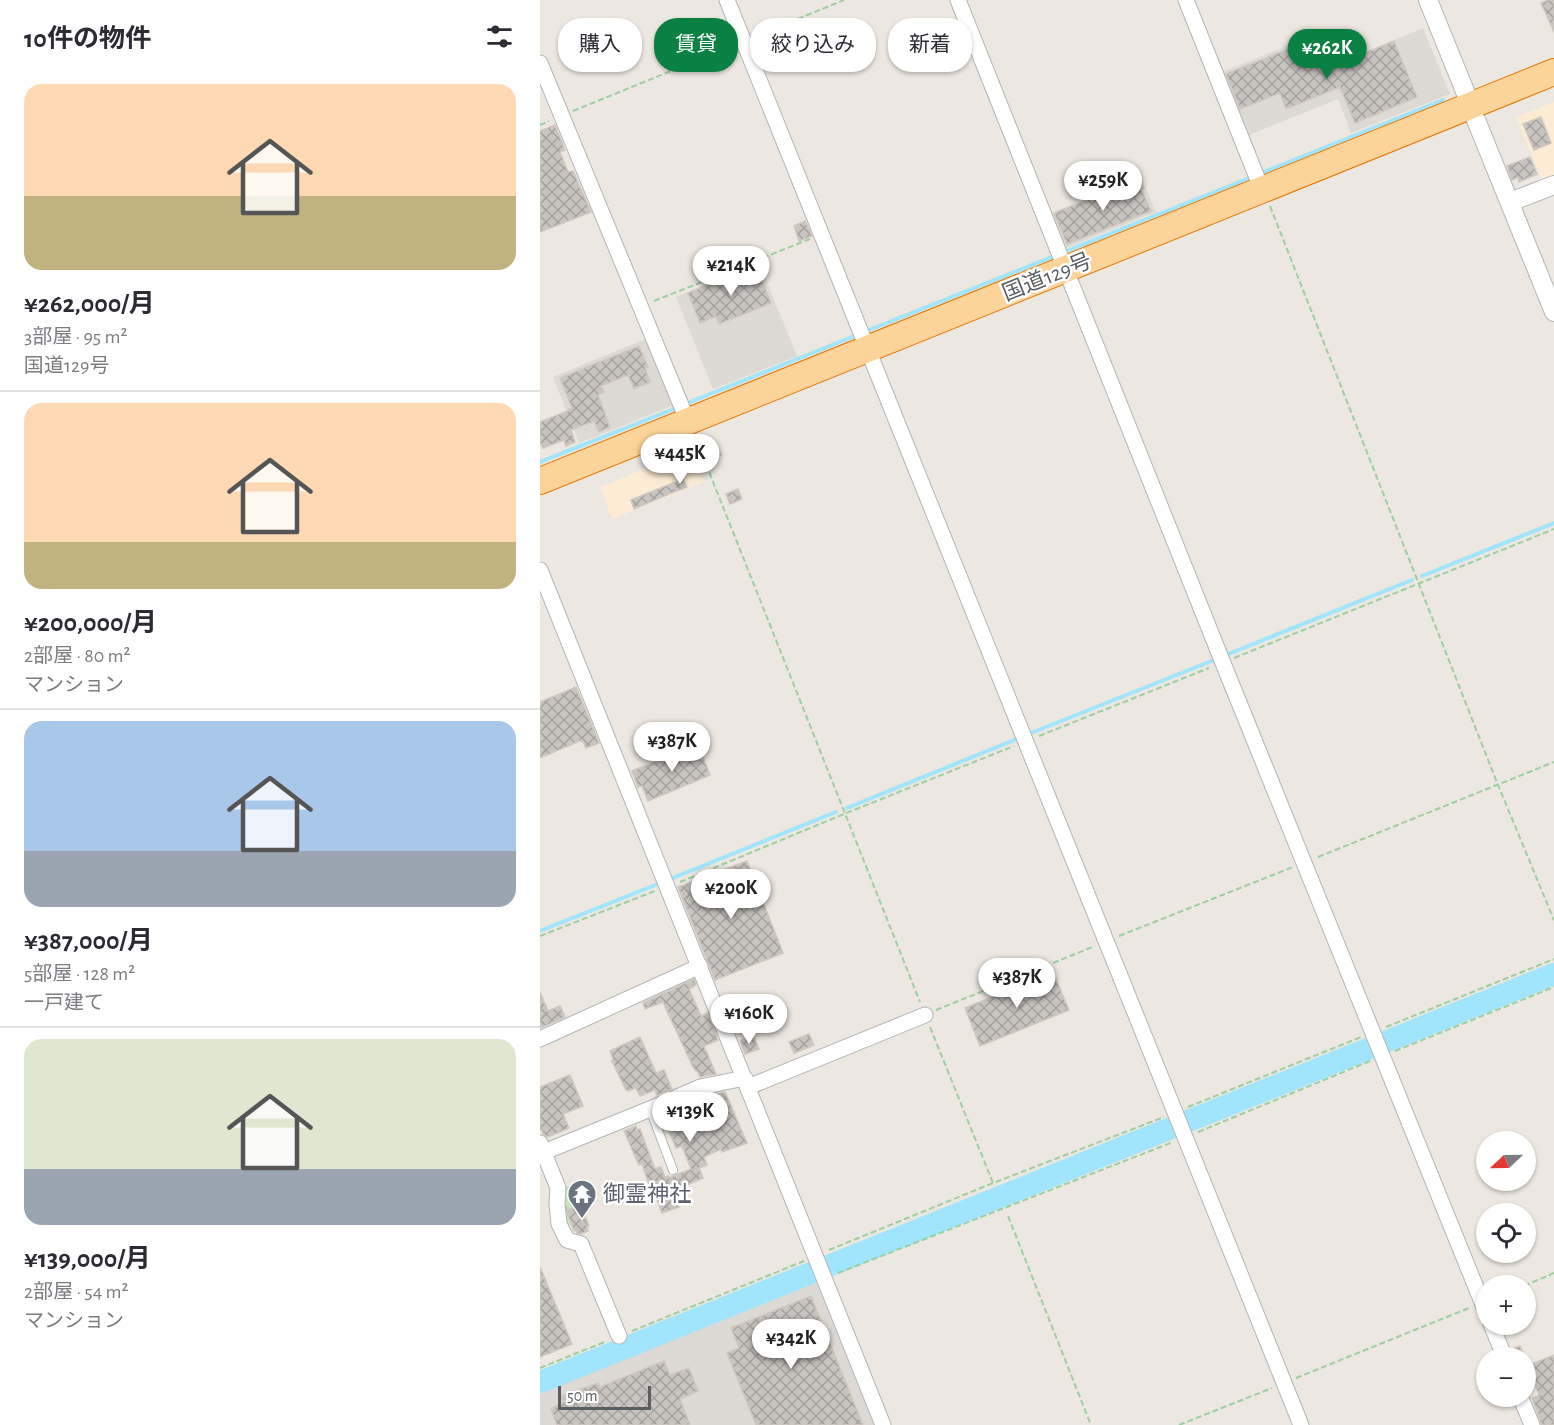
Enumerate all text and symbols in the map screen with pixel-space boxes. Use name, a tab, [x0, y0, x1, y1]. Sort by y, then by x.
chip: 購入	[558, 18, 642, 72]
chip: 賃貸	[654, 18, 738, 72]
chip: 絞り込み	[750, 18, 876, 72]
chip: 新着	[888, 18, 972, 72]
icon: filters	[483, 20, 516, 53]
text: 10件の物件	[24, 26, 151, 52]
pin: ¥262K	[1285, 29, 1369, 80]
text: ¥262K	[1302, 38, 1352, 58]
icon: home	[216, 123, 324, 231]
pin: ¥259K	[1061, 161, 1145, 212]
text: ¥259K	[1078, 170, 1128, 190]
pin: ¥214K	[689, 246, 773, 297]
street label: 国道129号	[999, 248, 1095, 305]
text: ¥214K	[707, 255, 755, 275]
text: ¥262,000/月	[24, 291, 155, 317]
text: 3部屋 · 95 m²	[24, 327, 127, 347]
text: 国道129号	[24, 356, 109, 376]
pin: ¥445K	[638, 434, 722, 485]
icon: home	[216, 442, 324, 550]
text: ¥445K	[655, 443, 705, 463]
text: ¥200,000/月	[24, 610, 157, 636]
text: 2部屋 · 80 m²	[24, 646, 131, 666]
text: マンション	[24, 675, 124, 695]
pin: ¥387K	[630, 722, 714, 773]
text: ¥387K	[647, 731, 697, 751]
icon: home	[216, 760, 324, 868]
pin: ¥200K	[689, 869, 773, 920]
text: ¥200K	[705, 878, 757, 898]
text: ¥387,000/月	[24, 928, 153, 954]
pin: ¥387K	[975, 958, 1059, 1009]
text: 5部屋 · 128 m²	[24, 964, 135, 984]
text: ¥387K	[992, 967, 1042, 987]
text: 一戸建て	[24, 993, 104, 1013]
pin: ¥160K	[707, 994, 791, 1045]
text: ¥160K	[724, 1003, 774, 1023]
icon: home	[216, 1078, 324, 1186]
pin: ¥139K	[648, 1092, 732, 1143]
text: ¥139K	[666, 1101, 714, 1121]
north arrow	[1476, 1131, 1536, 1191]
map controls	[1476, 1131, 1536, 1407]
temple icon: 御霊神社	[566, 1178, 598, 1220]
place label: 御霊神社	[603, 1182, 691, 1205]
button: locate	[1476, 1203, 1536, 1263]
text: ¥139,000/月	[24, 1246, 151, 1272]
button: +	[1476, 1275, 1536, 1335]
text: 2部屋 · 54 m²	[24, 1282, 129, 1302]
text: マンション	[24, 1311, 124, 1331]
pin: ¥342K	[749, 1319, 833, 1370]
text: ¥342K	[766, 1328, 816, 1348]
button: −	[1476, 1347, 1536, 1407]
scale bar	[558, 1383, 651, 1410]
text: 50 m	[567, 1388, 598, 1404]

